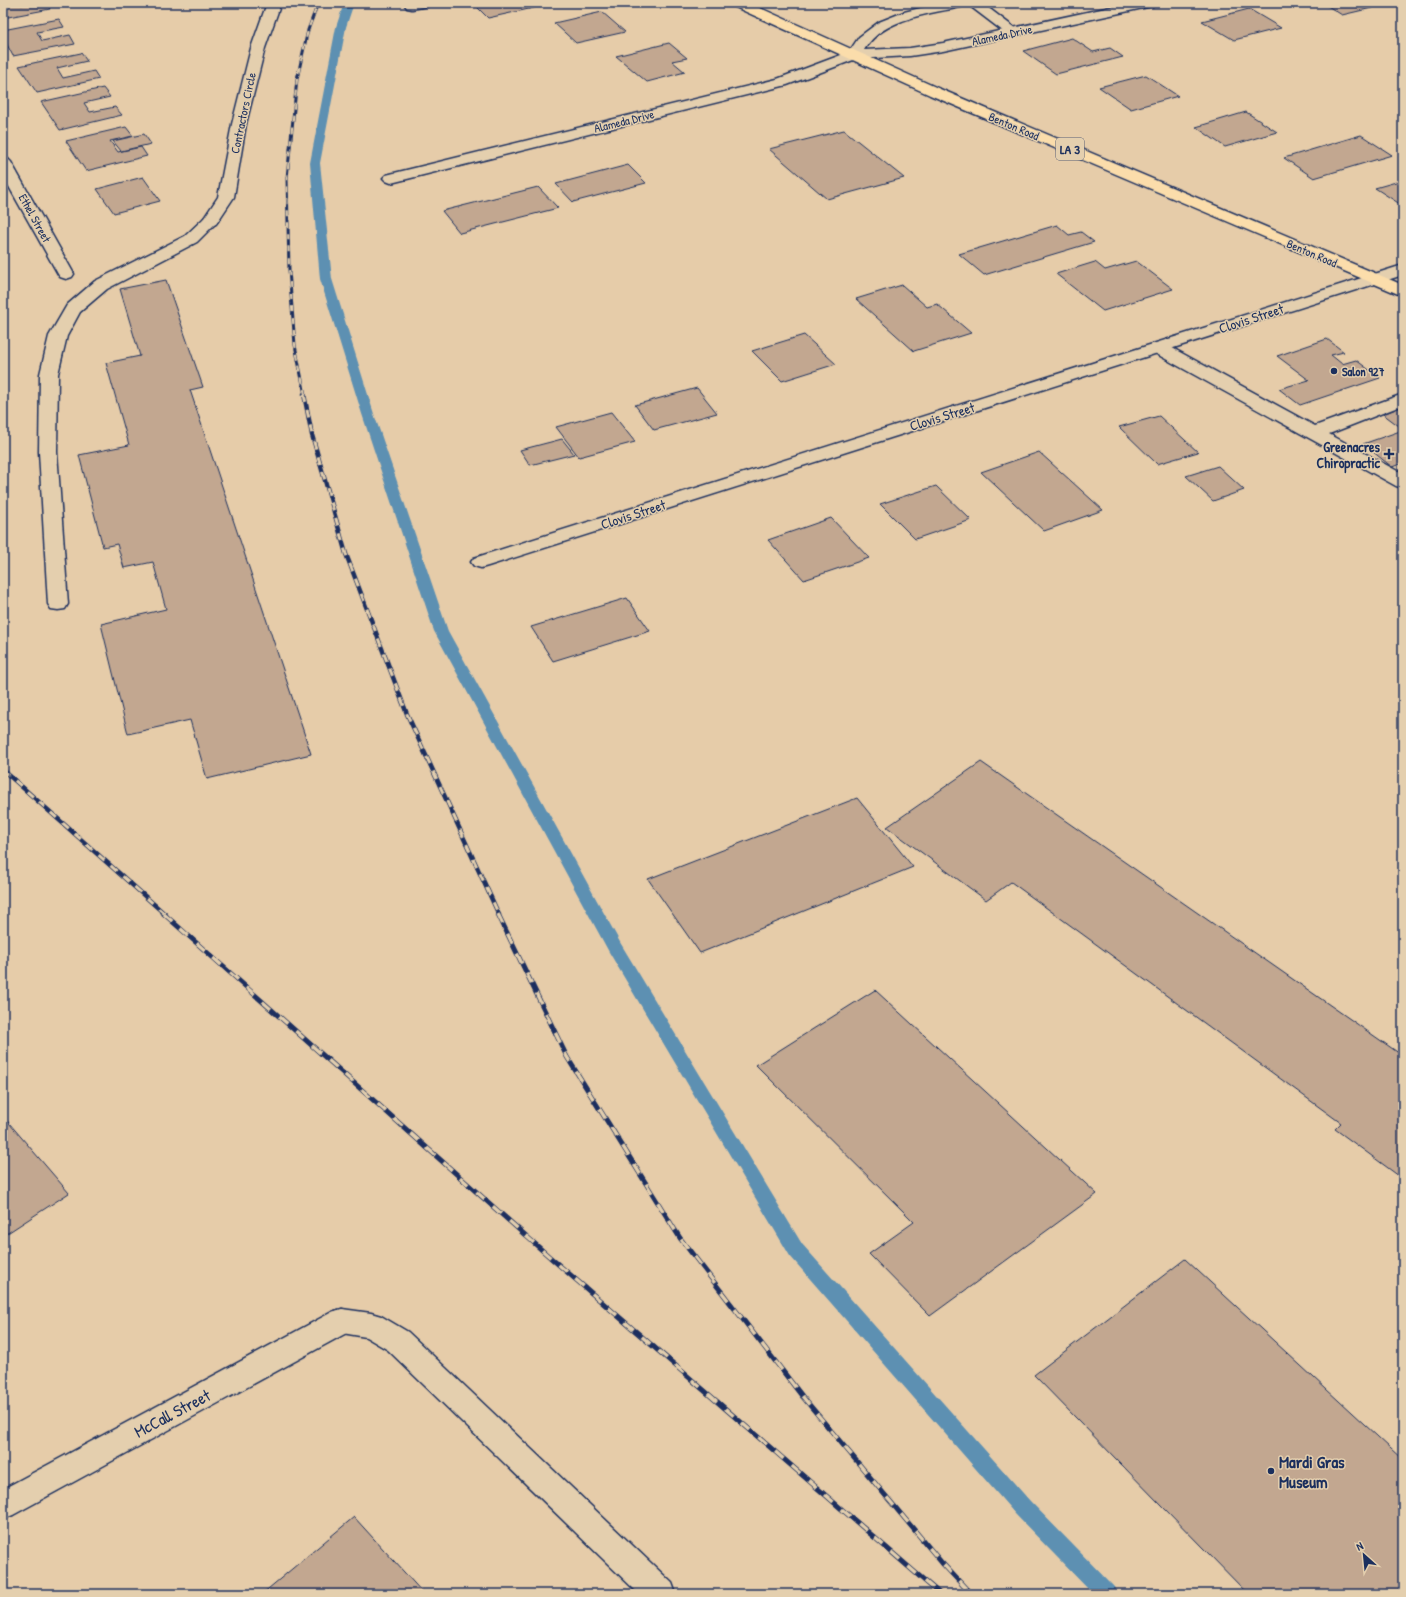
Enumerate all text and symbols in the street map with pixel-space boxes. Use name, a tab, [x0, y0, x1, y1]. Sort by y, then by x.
street label: Alameda Drive	[970, 20, 1034, 50]
street label: Contractors Circle	[226, 71, 260, 155]
street label: Alameda Drive	[592, 105, 656, 137]
street label: Benton Road	[986, 108, 1042, 144]
road number: LA 3	[1056, 138, 1084, 160]
street label: Ethel Street	[15, 191, 56, 246]
street label: Benton Road	[1284, 235, 1340, 271]
street label: Clovis Street	[1216, 299, 1286, 337]
place label: Salon 927	[1342, 363, 1384, 380]
marker: Salon 927	[1329, 366, 1339, 376]
street label: Clovis Street	[907, 397, 977, 435]
place label: Greenacres Chiropractic	[1317, 437, 1381, 474]
marker: Greenacres Chiropractic	[1383, 448, 1395, 460]
street label: Clovis Street	[598, 495, 668, 533]
street label: McCall Street	[130, 1383, 215, 1443]
place label: Mardi Gras Museum	[1279, 1450, 1345, 1493]
marker: Mardi Gras Museum	[1266, 1466, 1276, 1476]
north arrow	[1344, 1535, 1384, 1575]
text: N	[1354, 1538, 1365, 1554]

